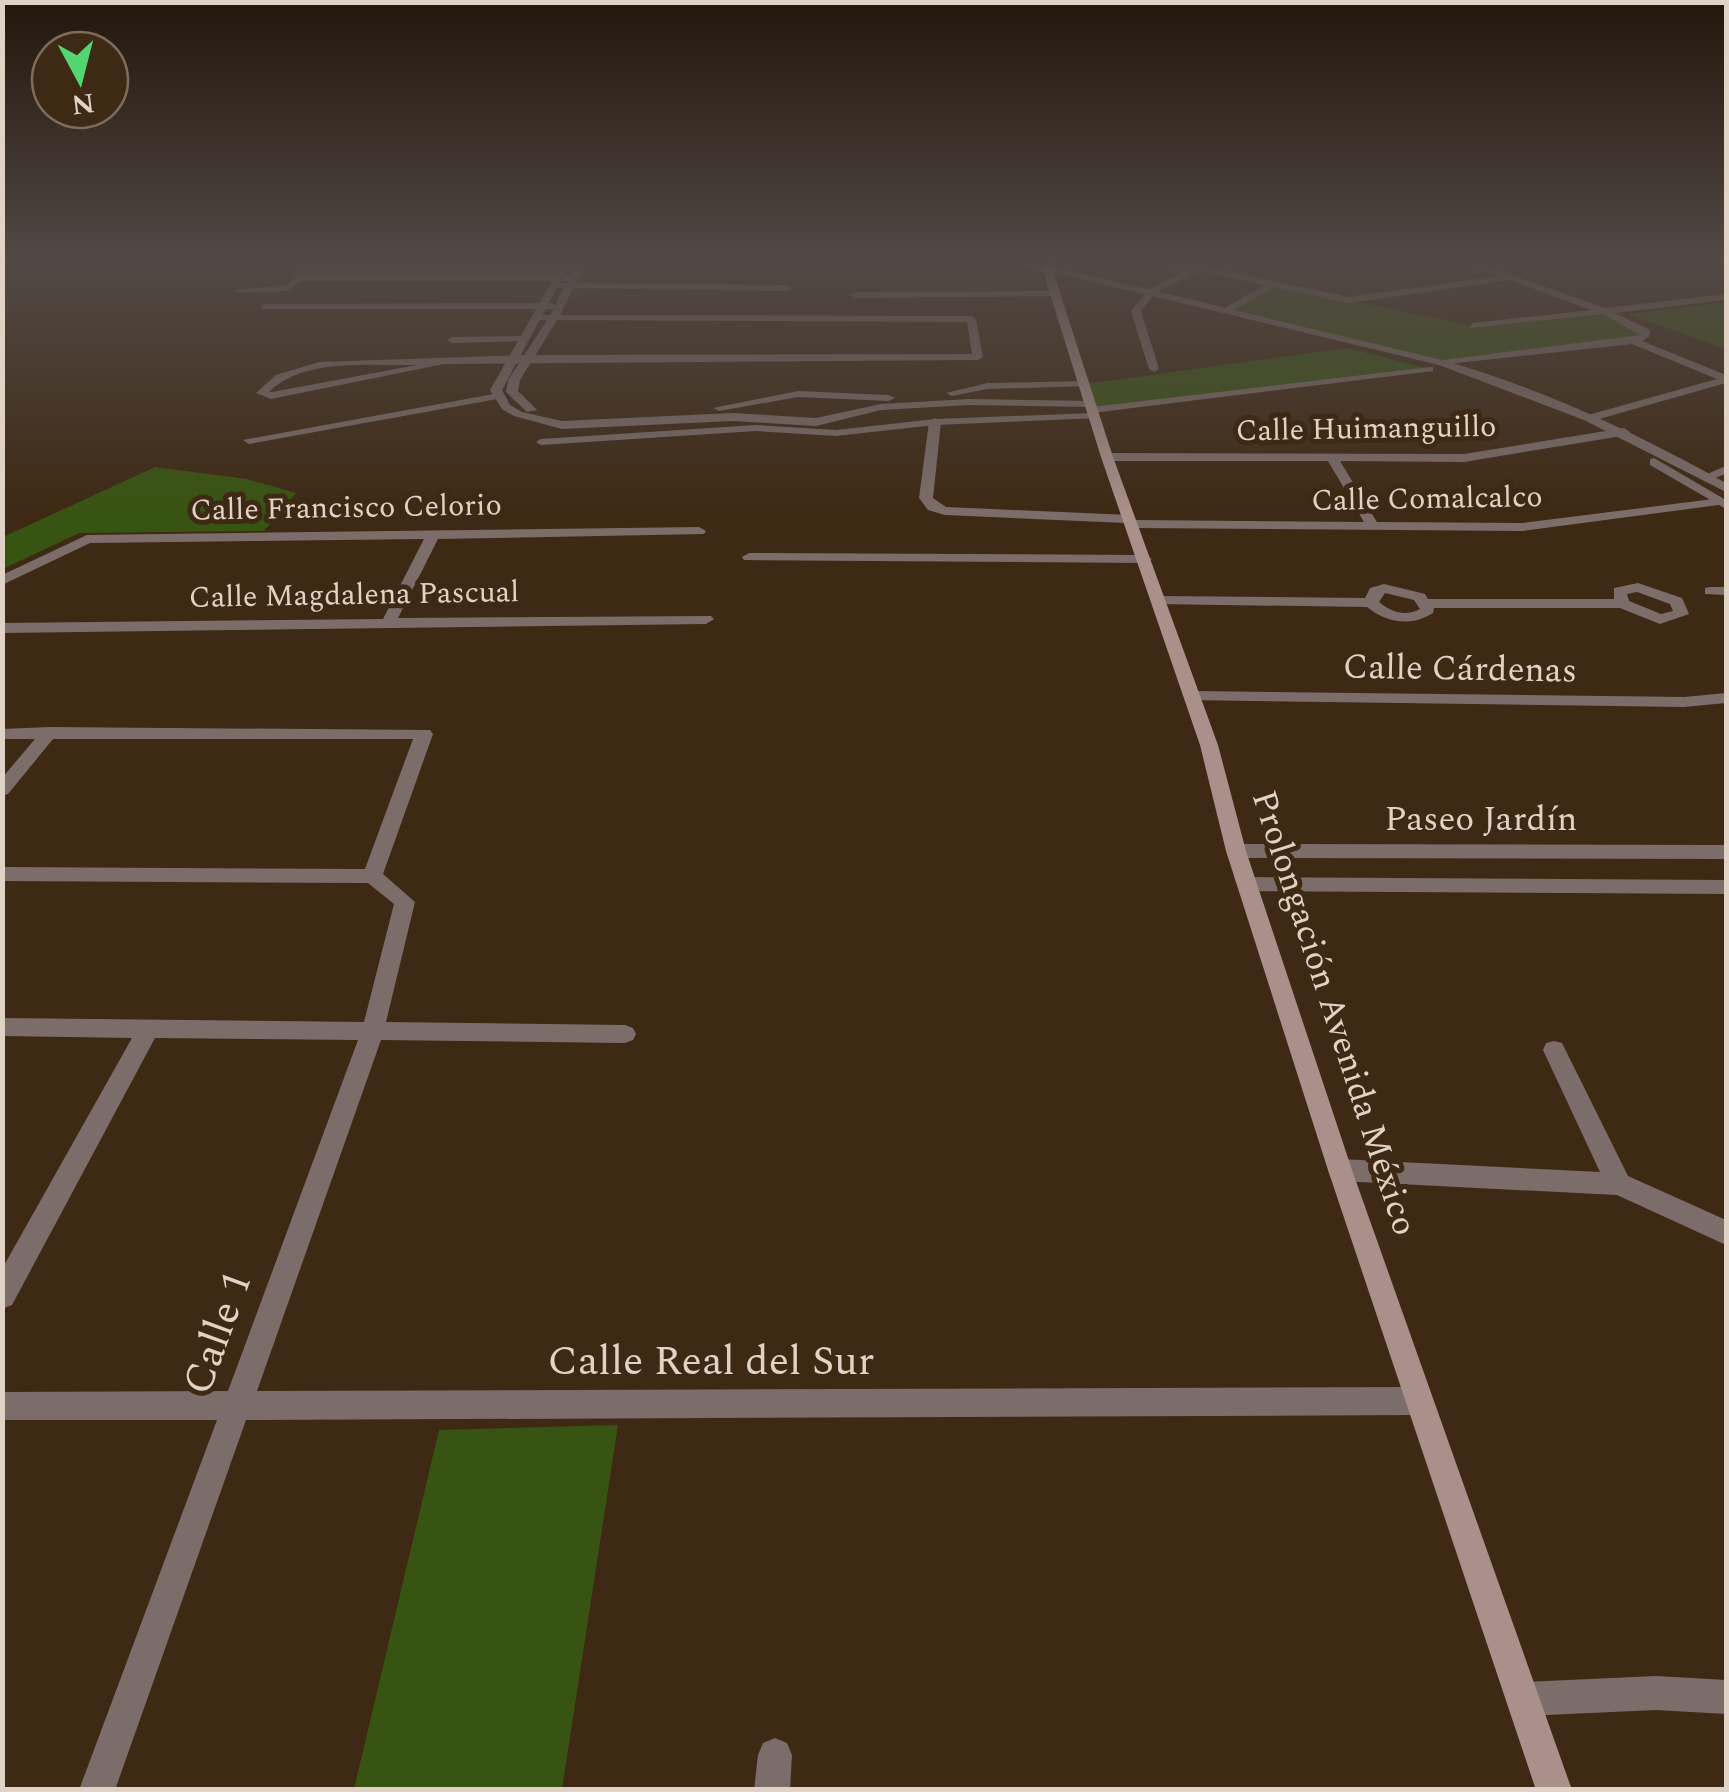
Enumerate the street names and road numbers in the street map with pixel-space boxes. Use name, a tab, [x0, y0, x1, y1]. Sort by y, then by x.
street label: Calle Huimanguillo	[1235, 404, 1497, 454]
street label: Calle Comalcalco	[1311, 474, 1543, 524]
street label: Calle Francisco Celorio	[190, 482, 502, 534]
street label: Calle Magdalena Pascual	[189, 569, 519, 621]
street label: Calle Cárdenas	[1343, 640, 1577, 698]
street label: Prolongación Avenida México	[1237, 784, 1431, 1242]
street label: Paseo Jardín	[1385, 793, 1577, 846]
street label: Calle 1	[167, 1262, 269, 1404]
street label: Calle Real del Sur	[547, 1330, 875, 1393]

